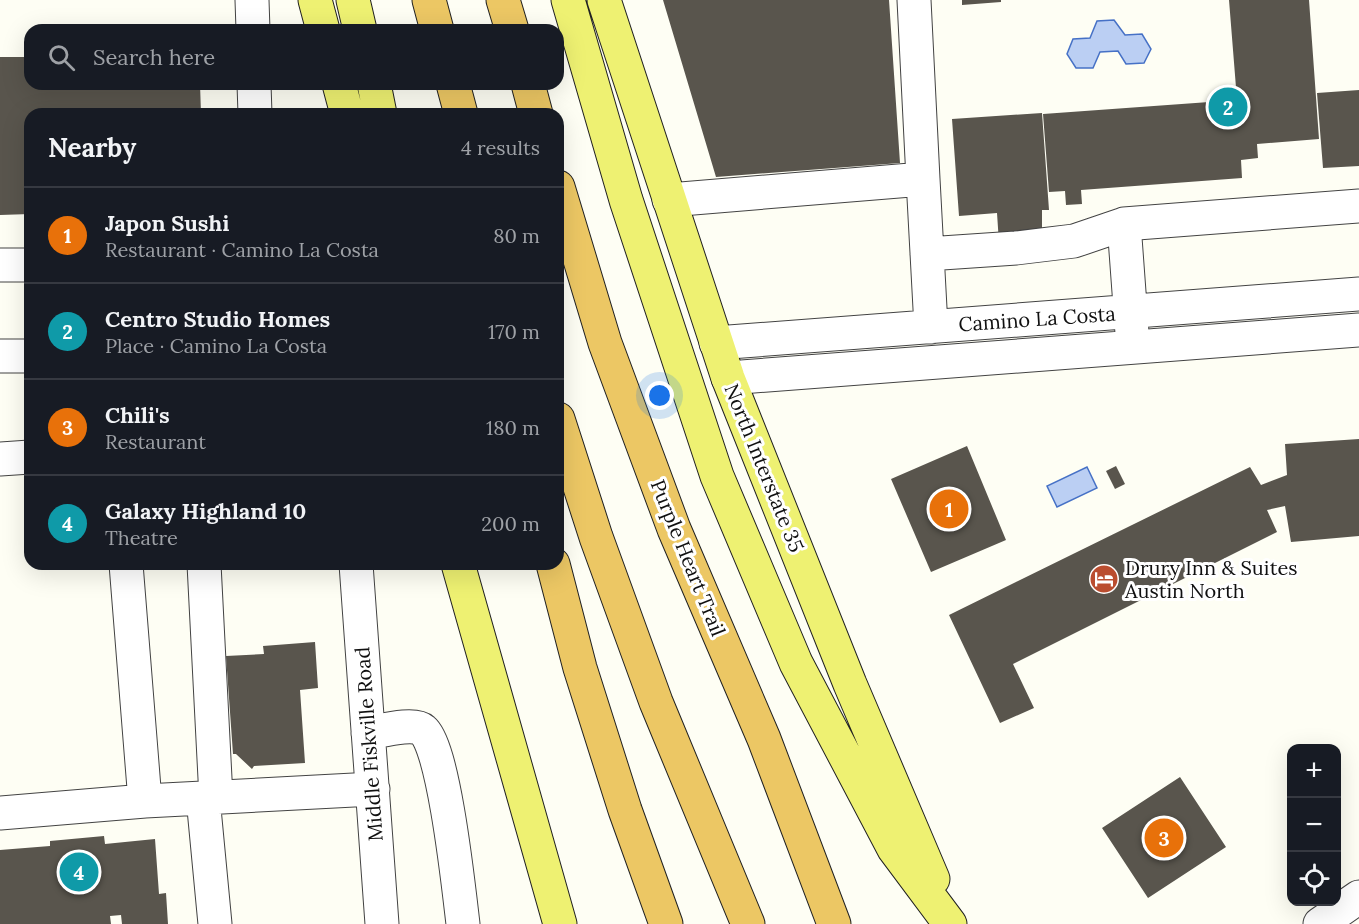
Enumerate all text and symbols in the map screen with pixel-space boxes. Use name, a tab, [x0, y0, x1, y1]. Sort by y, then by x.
search box	[24, 24, 564, 90]
icon: search	[45, 41, 78, 74]
text: Search here	[93, 43, 215, 71]
pin: 2	[1208, 84, 1248, 130]
text: Nearby	[48, 131, 136, 164]
text: 4 results	[461, 135, 540, 160]
text: Japon Sushi	[105, 209, 229, 237]
text: 1	[63, 223, 72, 248]
text: 80 m	[493, 223, 540, 248]
text: Restaurant · Camino La Costa	[105, 237, 379, 262]
street label: Camino La Costa	[958, 301, 1116, 336]
text: Centro Studio Homes	[105, 305, 330, 333]
text: 2	[62, 319, 73, 344]
text: 170 m	[488, 319, 540, 344]
text: Place · Camino La Costa	[105, 333, 327, 358]
street label: North Interstate 35	[719, 380, 810, 556]
your location	[645, 381, 674, 410]
text: Chili's	[105, 401, 170, 429]
text: 3	[62, 415, 73, 440]
text: 180 m	[486, 415, 540, 440]
text: Restaurant	[105, 429, 206, 454]
street label: Purple Heart Trail	[646, 476, 731, 640]
pin: 1	[930, 486, 968, 532]
text: Galaxy Highland 10	[105, 497, 306, 525]
text: 4	[62, 511, 73, 536]
text: 200 m	[481, 511, 540, 536]
text: Theatre	[105, 525, 178, 550]
place label: Drury Inn & Suites Austin North	[1124, 555, 1298, 603]
hotel icon: Drury Inn & Suites Austin North	[1088, 563, 1120, 595]
street label: Middle Fiskville Road	[349, 646, 388, 842]
map controls	[1287, 744, 1341, 906]
button: +	[1287, 744, 1341, 798]
button: −	[1287, 798, 1341, 852]
pin: 3	[1144, 816, 1184, 860]
pin: 4	[60, 850, 98, 894]
button: locate	[1287, 852, 1341, 906]

